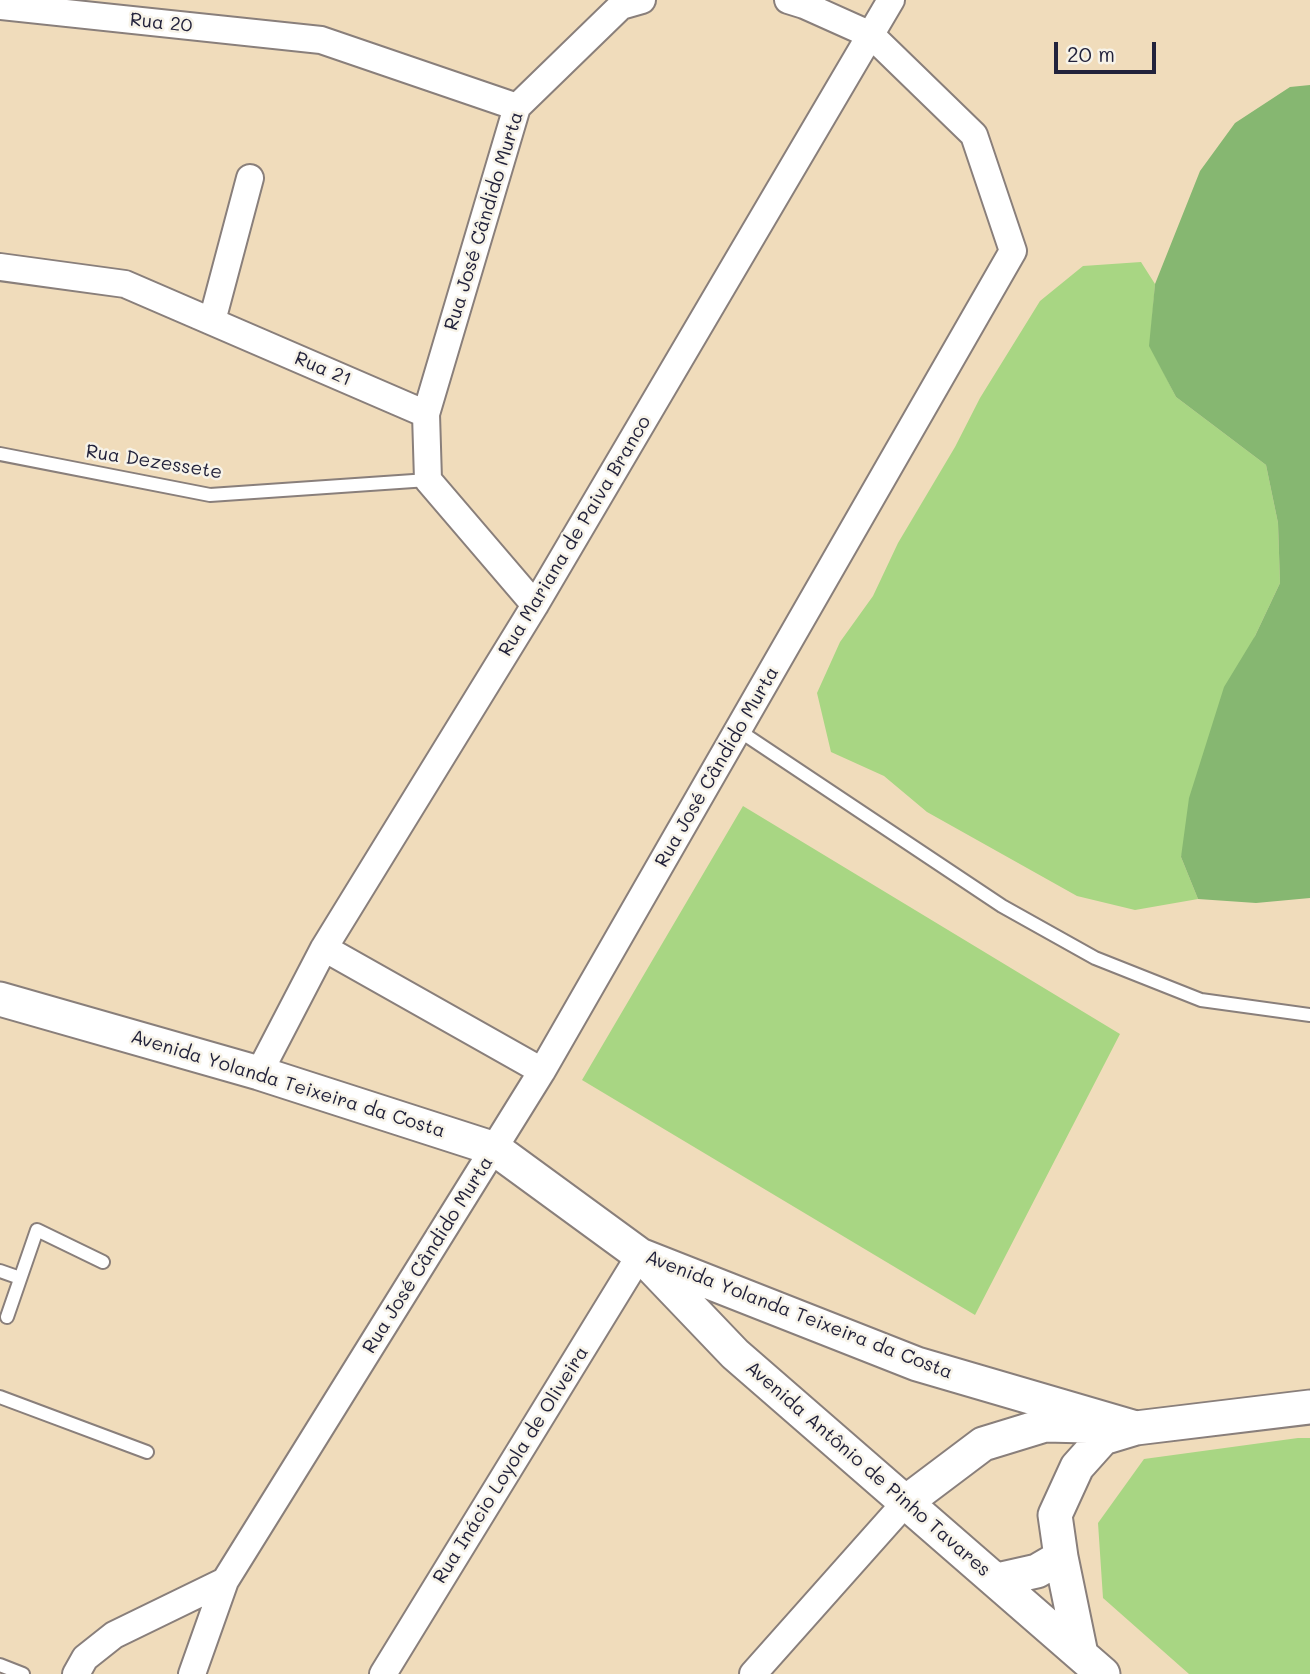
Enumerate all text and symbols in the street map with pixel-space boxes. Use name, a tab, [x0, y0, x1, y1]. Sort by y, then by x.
street label: Rua 20	[129, 8, 193, 38]
scale bar	[1058, 28, 1160, 72]
text: 20 m	[1067, 40, 1115, 67]
street label: Rua José Cândido Murta	[440, 109, 528, 333]
street label: Rua 21	[291, 347, 355, 391]
street label: Rua Mariana de Paiva Branco	[494, 412, 656, 660]
street label: Rua Dezessete	[84, 440, 224, 484]
street label: Rua José Cândido Murta	[650, 663, 784, 871]
street label: Avenida Yolanda Teixeira da Costa	[128, 1025, 448, 1143]
street label: Rua José Cândido Murta	[358, 1152, 498, 1358]
street label: Avenida Yolanda Teixeira da Costa	[642, 1246, 956, 1384]
street label: Rua Inácio Loyola de Oliveira	[428, 1342, 594, 1588]
street label: Avenida Antônio de Pinho Tavares	[741, 1356, 995, 1582]

